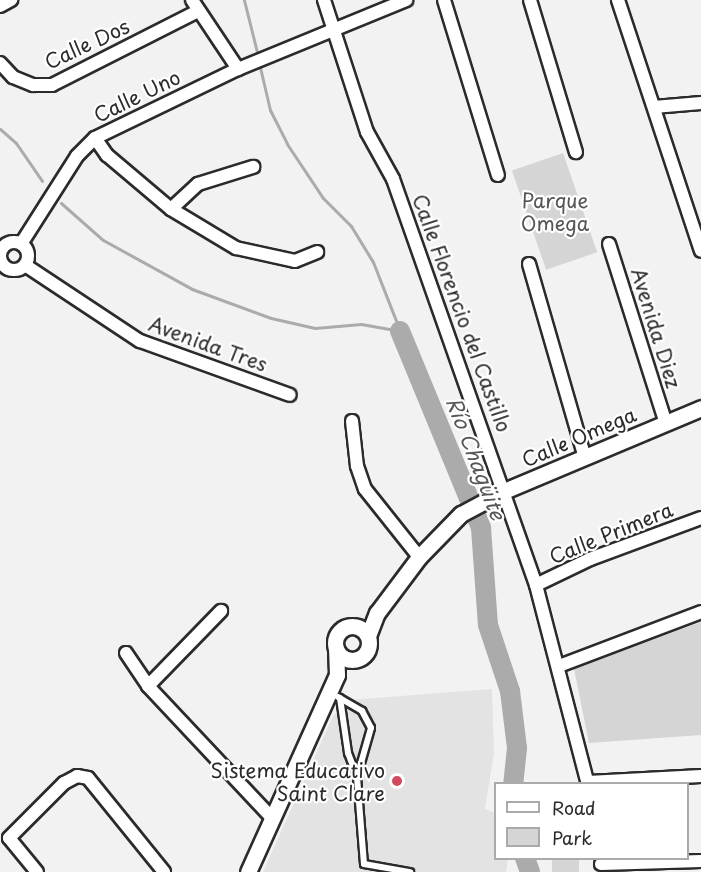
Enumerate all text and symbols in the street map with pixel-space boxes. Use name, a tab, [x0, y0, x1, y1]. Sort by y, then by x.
street label: Calle Dos	[41, 14, 133, 74]
street label: Calle Uno	[90, 65, 184, 127]
park label: Parque Omega	[521, 188, 589, 235]
street label: Calle Florencio del Castillo	[407, 189, 517, 437]
street label: Avenida Diez	[626, 265, 686, 391]
street label: Avenida Tres	[146, 312, 270, 376]
water label: Río Chagüite	[442, 392, 512, 524]
street label: Calle Omega	[517, 402, 641, 472]
street label: Calle Primera	[546, 497, 676, 569]
place label: Sistema Educativo Saint Clare	[211, 758, 385, 805]
marker: Sistema Educativo Saint Clare	[390, 774, 404, 788]
legend	[494, 782, 689, 860]
text: Road	[552, 794, 596, 821]
text: Park	[552, 824, 592, 851]

